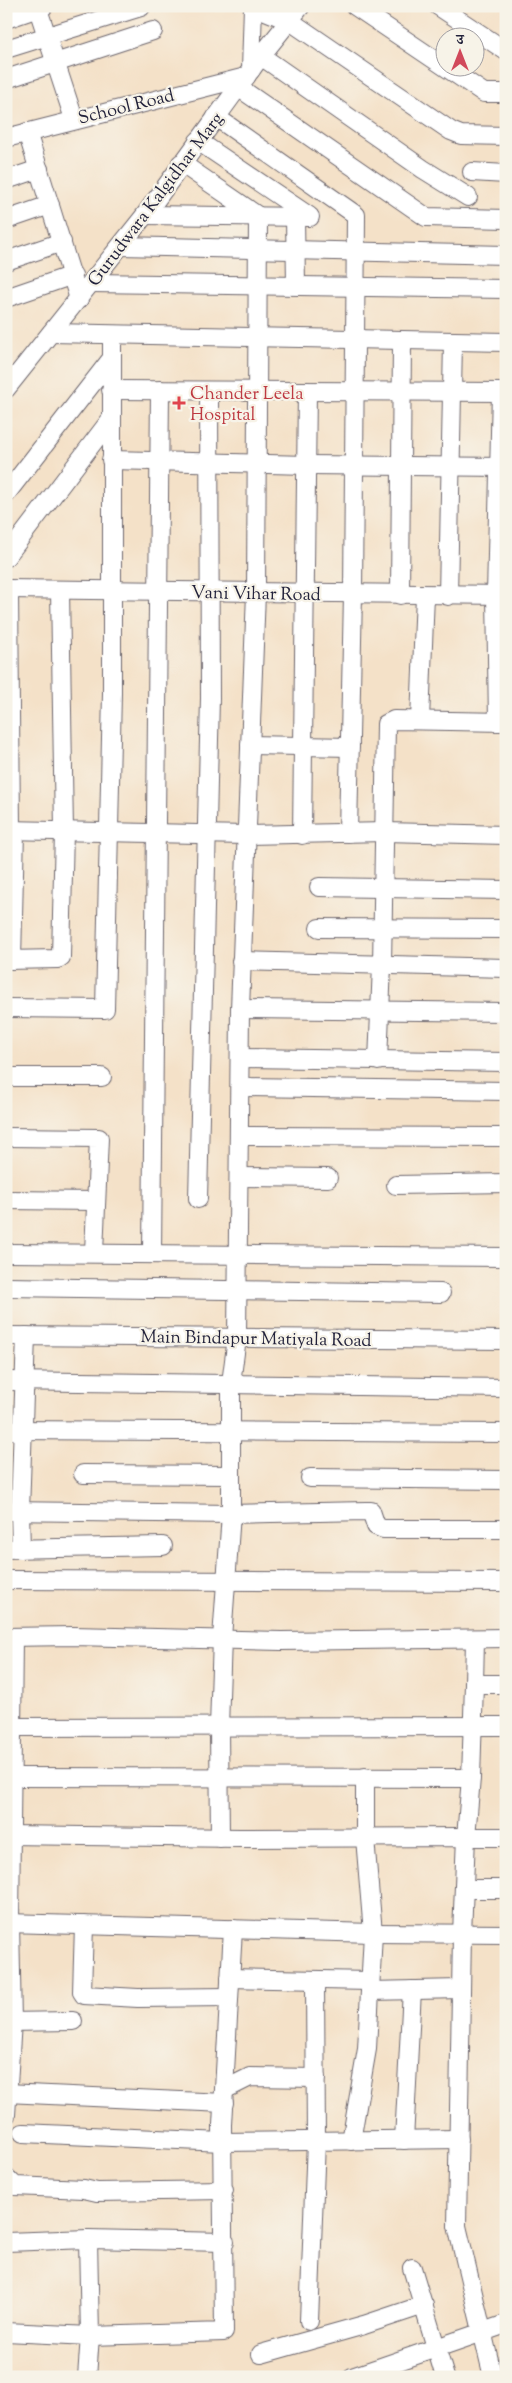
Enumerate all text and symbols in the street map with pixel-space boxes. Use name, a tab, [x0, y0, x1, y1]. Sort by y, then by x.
north arrow	[434, 28, 484, 78]
text: उ	[455, 31, 464, 51]
street label: School Road	[76, 83, 177, 132]
street label: Gurudwara Kalgidhar Marg	[82, 108, 231, 293]
place label: Chander Leela Hospital	[190, 382, 304, 429]
marker: Chander Leela Hospital	[172, 396, 186, 410]
street label: Vani Vihar Road	[191, 581, 321, 609]
street label: Main Bindapur Matiyala Road	[140, 1325, 372, 1355]

